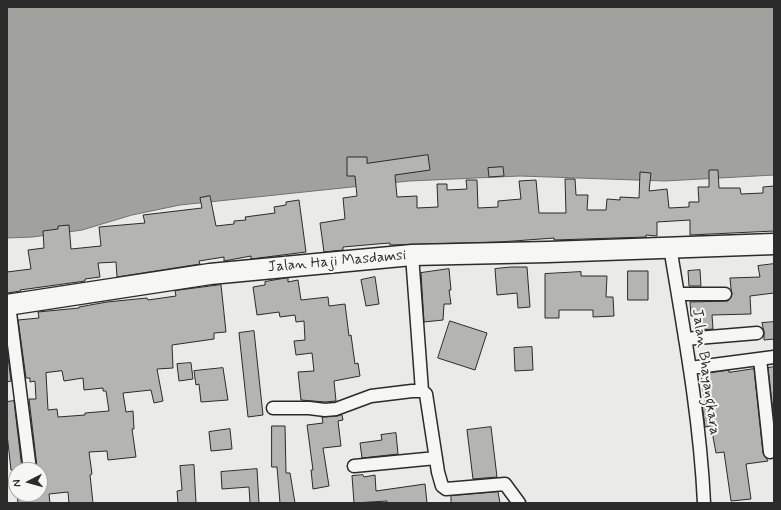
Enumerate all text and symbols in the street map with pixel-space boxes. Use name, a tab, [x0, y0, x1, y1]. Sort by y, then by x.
street label: Jalan Haji Masdamsi	[267, 247, 407, 277]
street label: Jalan Bhayangkara	[687, 308, 723, 436]
north arrow	[8, 462, 48, 502]
text: N	[10, 479, 24, 488]

